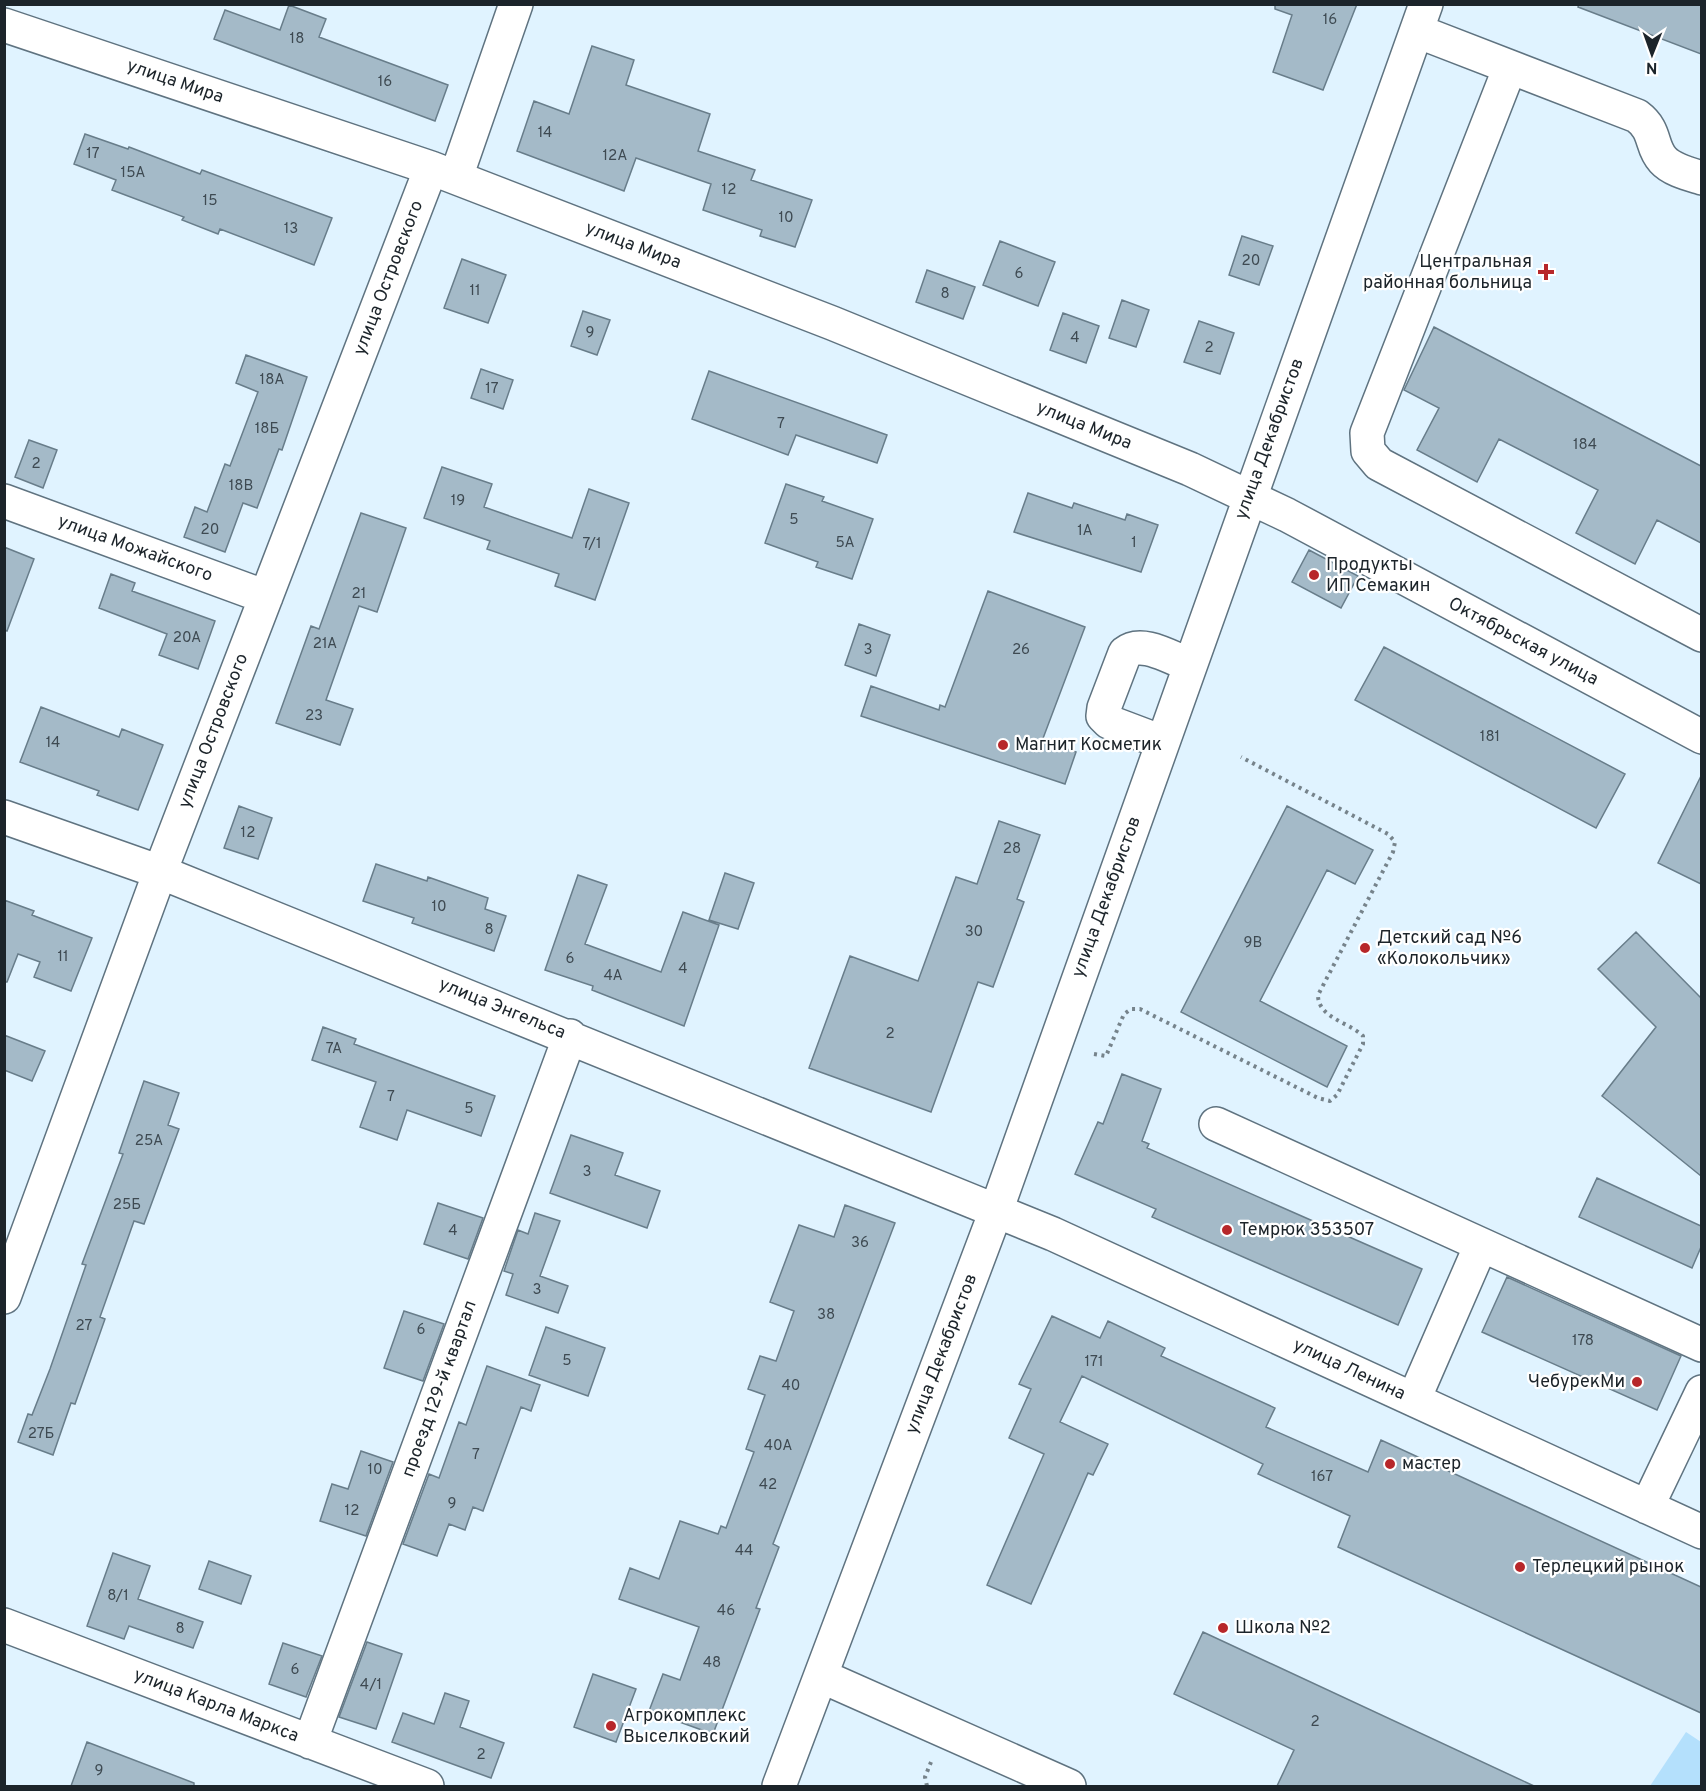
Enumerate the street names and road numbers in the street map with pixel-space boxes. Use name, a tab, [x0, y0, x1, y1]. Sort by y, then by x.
street label: улица Мира	[124, 55, 226, 109]
street label: улица Островского	[349, 197, 429, 359]
street label: улица Мира	[582, 217, 684, 275]
street label: улица Декабристов	[1230, 355, 1310, 523]
street label: улица Мира	[1033, 396, 1135, 456]
street label: улица Можайского	[54, 510, 216, 588]
street label: Октябрьская улица	[1444, 593, 1602, 691]
street label: улица Островского	[174, 650, 254, 812]
street label: улица Декабристов	[1067, 813, 1147, 981]
street label: улица Энгельса	[435, 973, 569, 1045]
street label: улица Декабристов	[901, 1271, 983, 1437]
street label: проезд 129-й квартал	[397, 1297, 483, 1481]
street label: улица Ленина	[1289, 1334, 1409, 1406]
street label: улица Карла Маркса	[130, 1664, 302, 1748]

